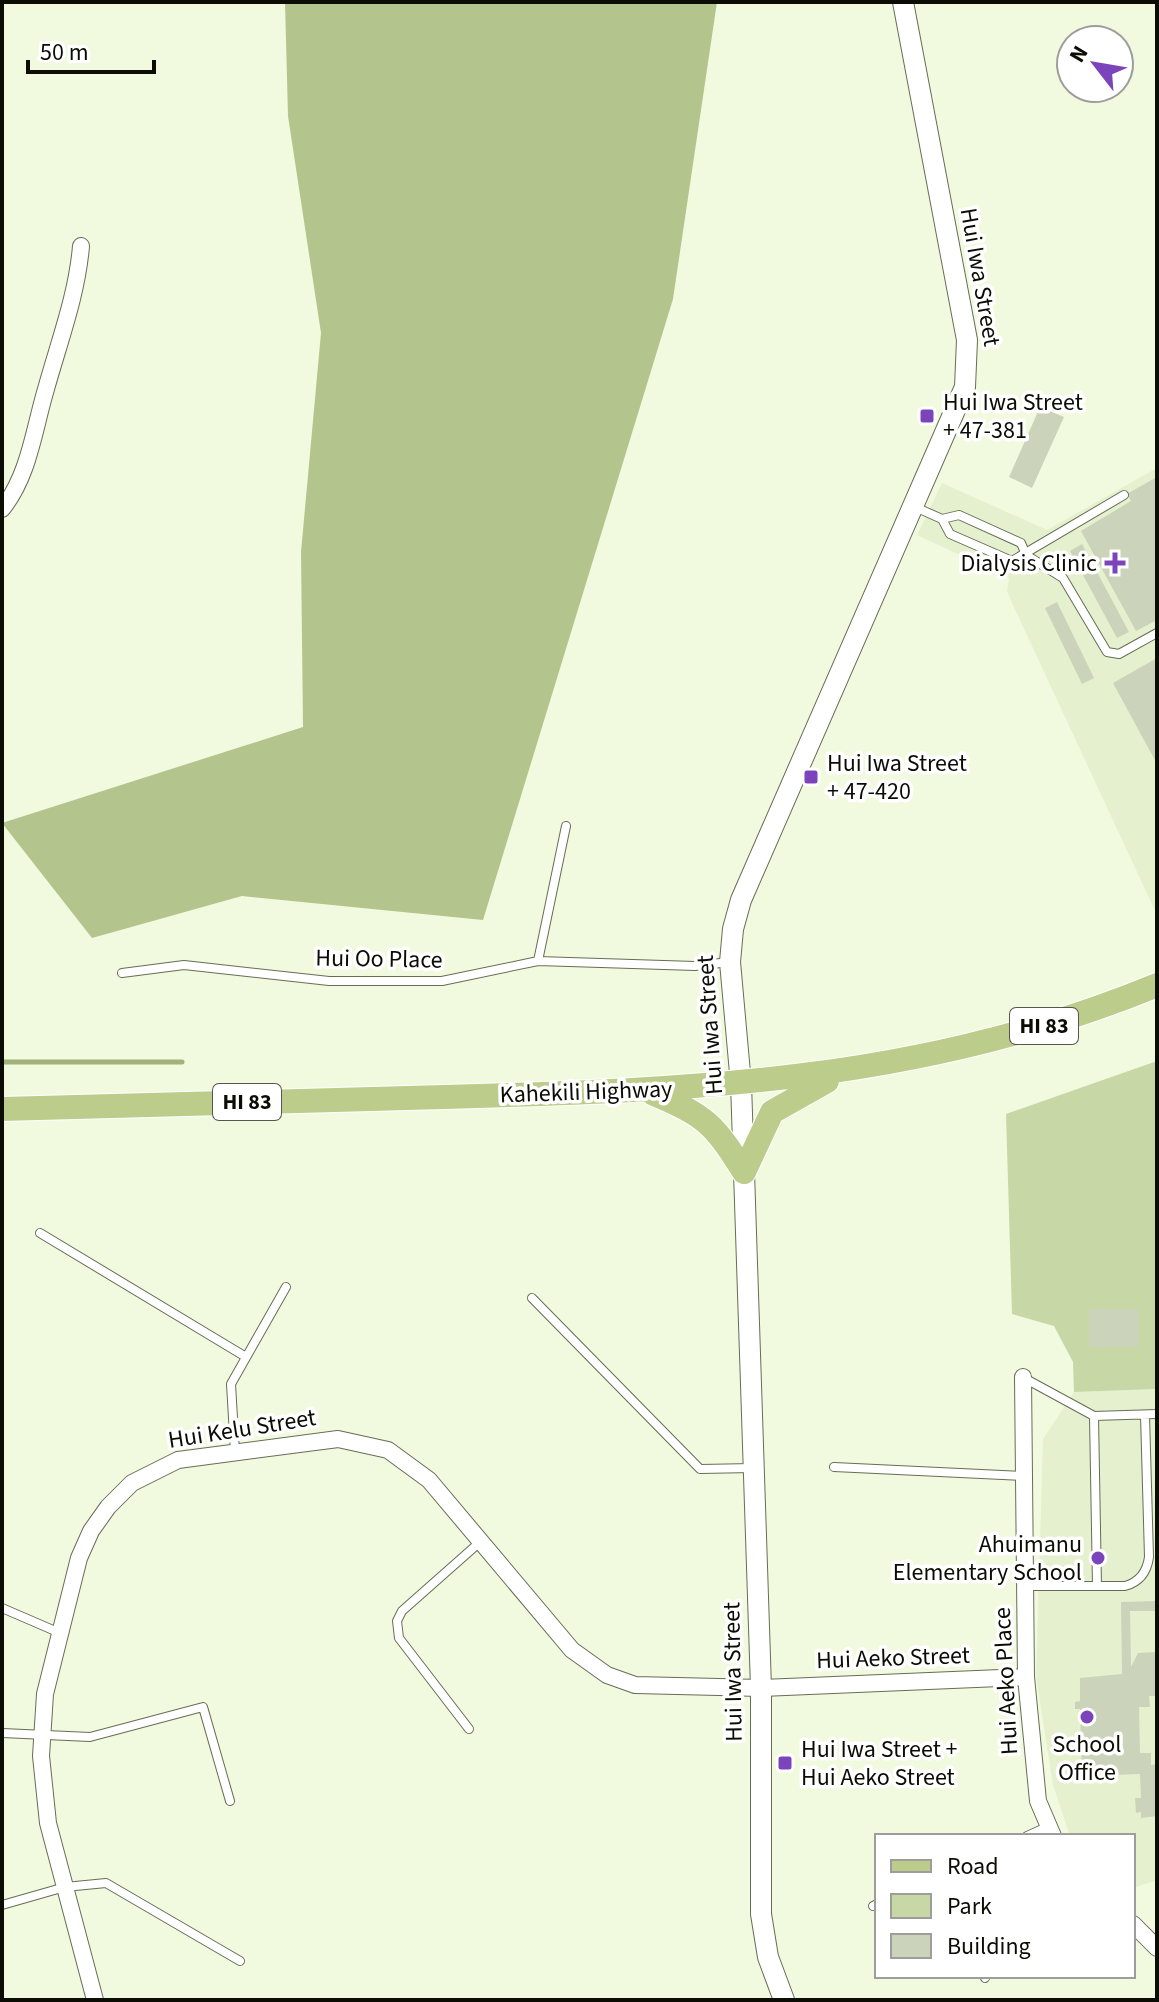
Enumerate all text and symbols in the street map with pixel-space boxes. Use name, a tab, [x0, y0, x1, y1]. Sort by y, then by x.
scale bar	[28, 24, 154, 74]
north arrow	[1055, 24, 1135, 104]
text: 50 m	[40, 35, 89, 70]
text: N	[1061, 40, 1096, 69]
street label: Hui Iwa Street	[951, 205, 1009, 349]
place label: Hui Iwa Street + 47-381	[943, 385, 1083, 448]
marker: Hui Iwa Street + 47-381	[918, 407, 936, 425]
place label: Dialysis Clinic	[960, 546, 1097, 581]
marker: Dialysis Clinic	[1104, 552, 1126, 574]
place label: Hui Iwa Street + 47-420	[827, 746, 967, 809]
marker: Hui Iwa Street + 47-420	[802, 768, 820, 786]
street label: Hui Oo Place	[315, 940, 443, 978]
street label: Hui Iwa Street	[688, 954, 732, 1096]
road number: HI 83	[1010, 1008, 1078, 1044]
street label: Kahekili Highway	[499, 1071, 673, 1113]
road number: HI 83	[213, 1084, 281, 1120]
street label: Hui Kelu Street	[166, 1400, 318, 1458]
place label: Ahuimanu Elementary School	[893, 1527, 1082, 1590]
marker: Ahuimanu Elementary School	[1089, 1549, 1107, 1567]
street label: Hui Iwa Street	[714, 1602, 752, 1742]
street label: Hui Aeko Place	[985, 1606, 1027, 1756]
street label: Hui Aeko Street	[816, 1638, 970, 1678]
marker: School Office	[1078, 1708, 1096, 1726]
place label: School Office	[1053, 1727, 1121, 1790]
place label: Hui Iwa Street + Hui Aeko Street	[801, 1732, 958, 1795]
marker: Hui Iwa Street + Hui Aeko Street	[776, 1754, 794, 1772]
legend	[875, 1834, 1135, 1978]
text: Road	[947, 1849, 999, 1884]
text: Park	[947, 1889, 992, 1924]
text: Building	[947, 1929, 1031, 1964]

